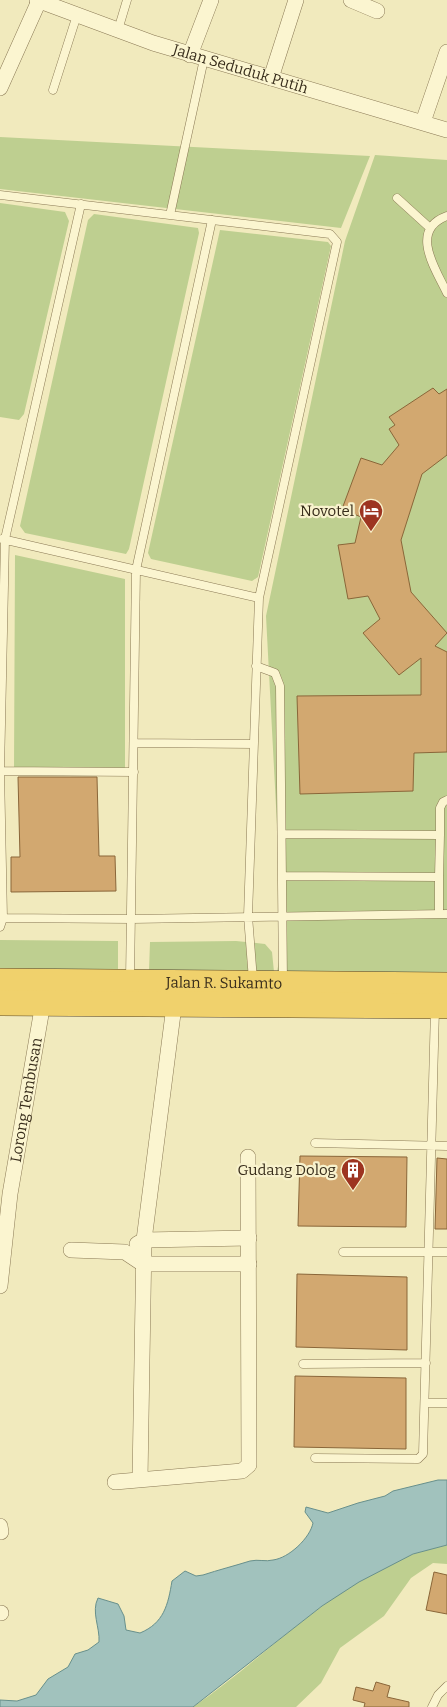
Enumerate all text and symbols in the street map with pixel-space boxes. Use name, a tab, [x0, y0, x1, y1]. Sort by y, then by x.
street label: Jalan Seduduk Putih	[170, 40, 311, 98]
hotel icon: Novotel	[358, 498, 384, 532]
place label: Novotel	[300, 502, 354, 520]
street label: Jalan R. Sukamto	[165, 973, 282, 993]
street label: Lorong Tembusan	[7, 1036, 46, 1164]
building icon: Gudang Dolog	[340, 1157, 366, 1191]
place label: Gudang Dolog	[237, 1161, 336, 1179]

